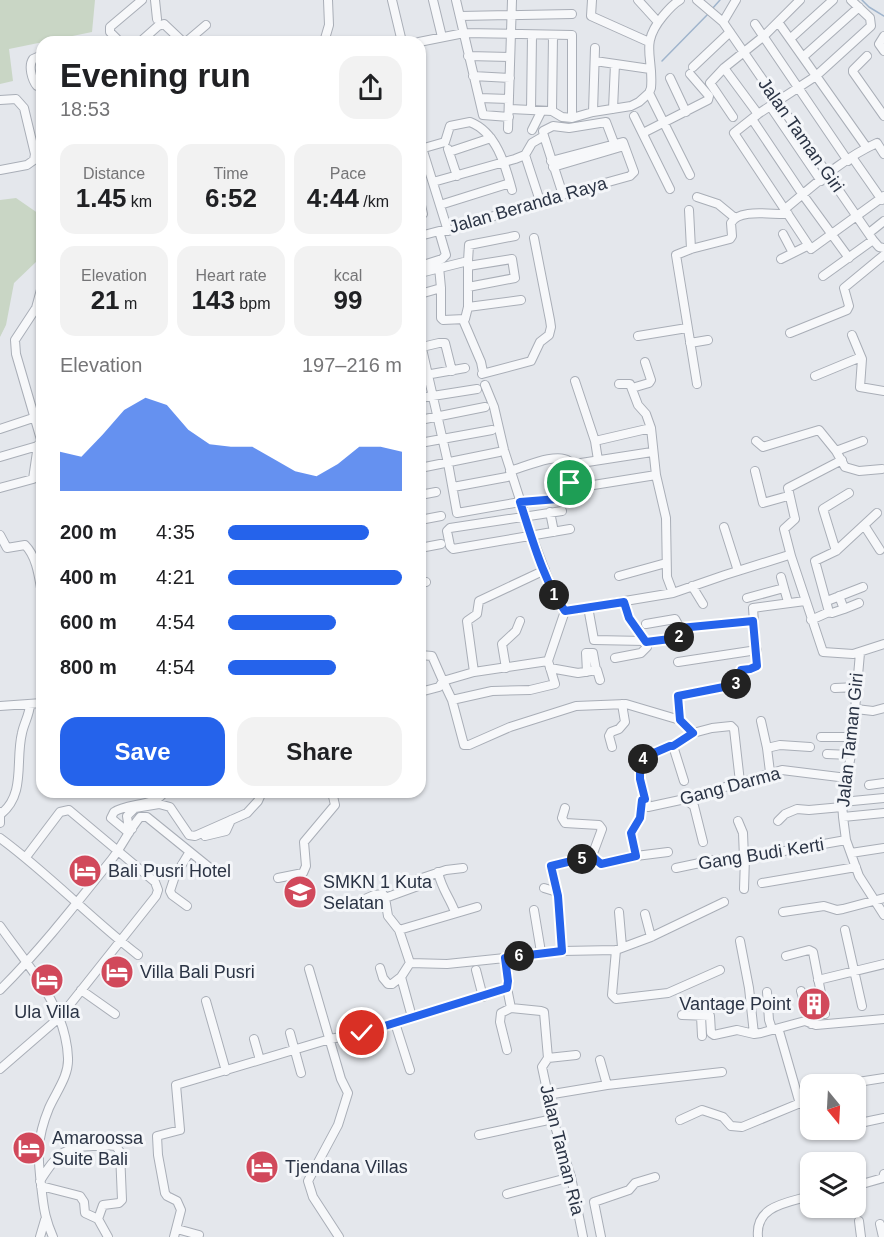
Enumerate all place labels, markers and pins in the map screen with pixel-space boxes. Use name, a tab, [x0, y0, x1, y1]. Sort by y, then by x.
pin	[544, 457, 595, 508]
pin: 1	[539, 580, 569, 610]
pin: 2	[664, 622, 694, 652]
pin: 3	[721, 669, 751, 699]
pin: 4	[628, 744, 658, 774]
pin: 5	[567, 844, 597, 874]
hotel icon: Bali Pusri Hotel	[67, 853, 103, 889]
place label: Bali Pusri Hotel	[108, 861, 231, 881]
place label: SMKN 1 Kuta Selatan	[323, 872, 433, 913]
school or university icon: SMKN 1 Kuta Selatan	[282, 874, 318, 910]
pin: 6	[504, 941, 534, 971]
hotel icon: Villa Bali Pusri	[99, 954, 135, 990]
hotel icon: Ula Villa	[29, 962, 65, 998]
place label: Villa Bali Pusri	[140, 962, 255, 982]
building icon: Vantage Point	[796, 986, 832, 1022]
place label: Vantage Point	[679, 994, 791, 1014]
place label: Ula Villa	[14, 1002, 81, 1022]
pin	[336, 1007, 387, 1058]
place label: Amaroossa Suite Bali	[52, 1128, 144, 1169]
hotel icon: Amaroossa Suite Bali	[11, 1130, 47, 1166]
hotel icon: Tjendana Villas	[244, 1149, 280, 1185]
place label: Tjendana Villas	[285, 1157, 408, 1177]

